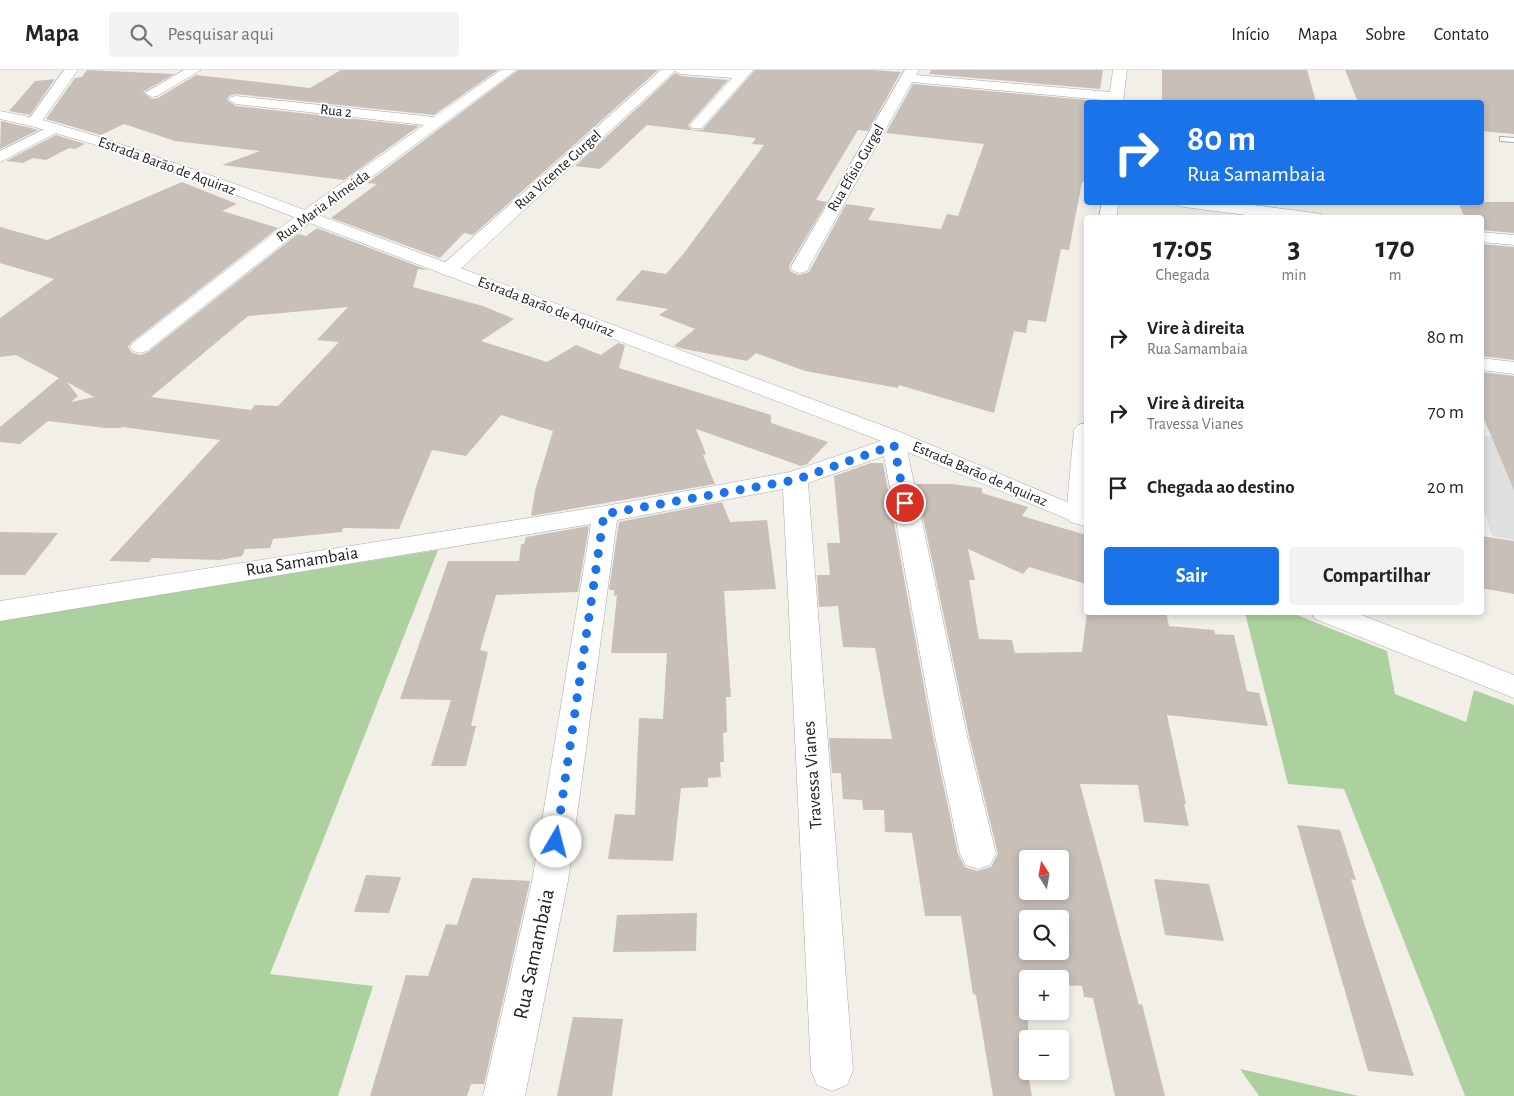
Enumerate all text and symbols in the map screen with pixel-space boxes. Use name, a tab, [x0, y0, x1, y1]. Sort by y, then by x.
search box	[109, 12, 459, 57]
icon: search	[127, 21, 155, 49]
text: Mapa	[25, 22, 79, 46]
text: Pesquisar aqui	[167, 25, 274, 44]
text: Início	[1231, 26, 1270, 44]
text: Mapa	[1298, 26, 1338, 44]
text: Sobre	[1366, 26, 1406, 44]
text: Contato	[1434, 26, 1489, 44]
street label: Rua 2	[319, 102, 353, 120]
icon: right	[1104, 120, 1169, 185]
street label: Rua Efísio Gurgel	[825, 122, 887, 214]
text: 80 m	[1187, 122, 1256, 157]
street label: Rua Vicente Gurgel	[512, 127, 604, 213]
street label: Estrada Barão de Aquiraz	[96, 134, 238, 198]
text: Rua Samambaia	[1187, 163, 1326, 185]
street label: Rua Maria Almeida	[274, 167, 372, 245]
text: 17:05	[1153, 233, 1212, 263]
text: 3	[1287, 233, 1300, 263]
text: 170	[1376, 233, 1415, 263]
text: Chegada	[1155, 267, 1210, 283]
text: min	[1281, 267, 1306, 283]
text: m	[1389, 267, 1402, 283]
street label: Estrada Barão de Aquiraz	[476, 274, 616, 340]
text: Vire à direita	[1147, 319, 1245, 338]
icon: right	[1104, 324, 1132, 352]
text: 80 m	[1427, 328, 1464, 347]
text: Rua Samambaia	[1147, 341, 1248, 357]
text: Vire à direita	[1147, 394, 1245, 413]
icon: right	[1104, 399, 1132, 427]
text: 70 m	[1428, 403, 1464, 422]
text: Travessa Vianes	[1147, 416, 1243, 432]
street label: Estrada Barão de Aquiraz	[910, 439, 1050, 509]
icon: arrive	[1104, 474, 1132, 502]
text: Chegada ao destino	[1147, 478, 1295, 497]
text: 20 m	[1427, 478, 1464, 497]
pin	[884, 482, 926, 524]
icon: arrive	[891, 489, 919, 517]
street label: Rua Samambaia	[245, 544, 359, 580]
button: Sair	[1104, 547, 1279, 605]
button: Compartilhar	[1289, 547, 1464, 605]
street label: Travessa Vianes	[800, 720, 826, 830]
position arrow	[529, 815, 581, 867]
north arrow	[1019, 850, 1069, 900]
map controls	[1019, 850, 1069, 1080]
street label: Rua Samambaia	[510, 887, 558, 1021]
button: search	[1019, 910, 1069, 960]
button: +	[1019, 970, 1069, 1020]
button: −	[1019, 1030, 1069, 1080]

